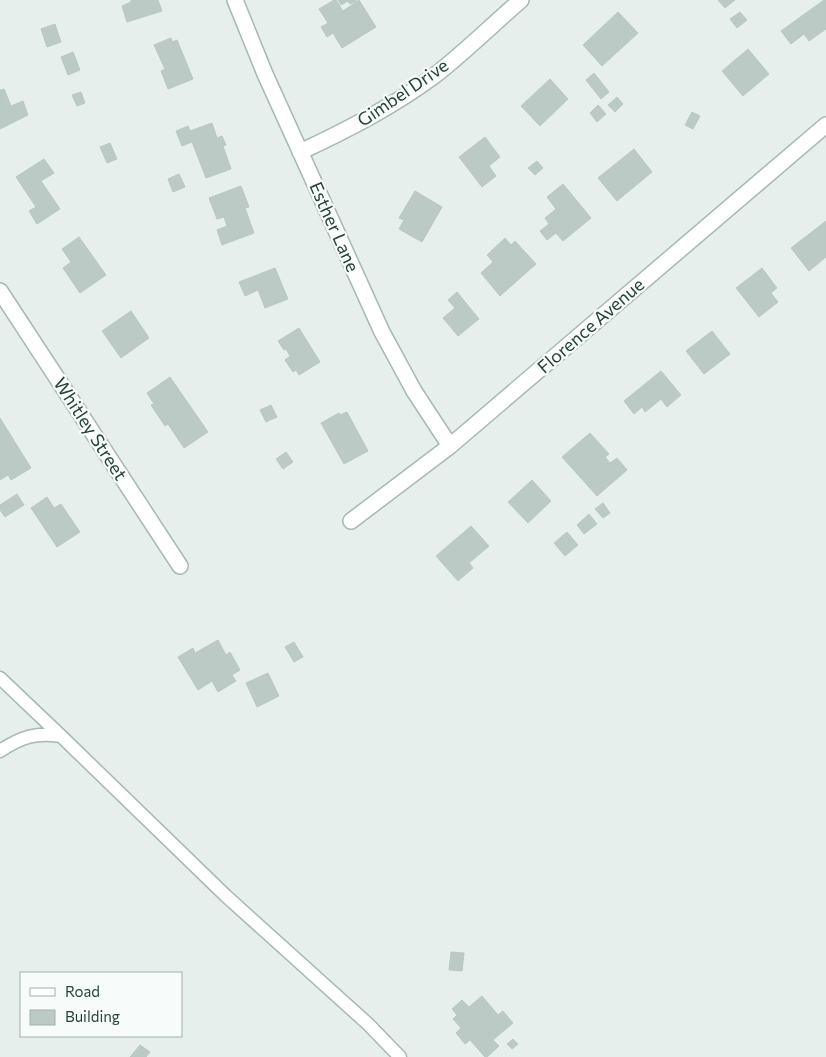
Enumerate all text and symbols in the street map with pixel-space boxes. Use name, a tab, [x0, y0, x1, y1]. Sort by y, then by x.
street label: Gimbel Drive	[353, 54, 452, 131]
street label: Esther Lane	[305, 178, 365, 275]
street label: Florence Avenue	[532, 273, 648, 378]
street label: Whitley Street	[49, 373, 132, 484]
legend	[20, 972, 182, 1037]
text: Road	[65, 982, 100, 1000]
text: Building	[65, 1007, 120, 1025]

